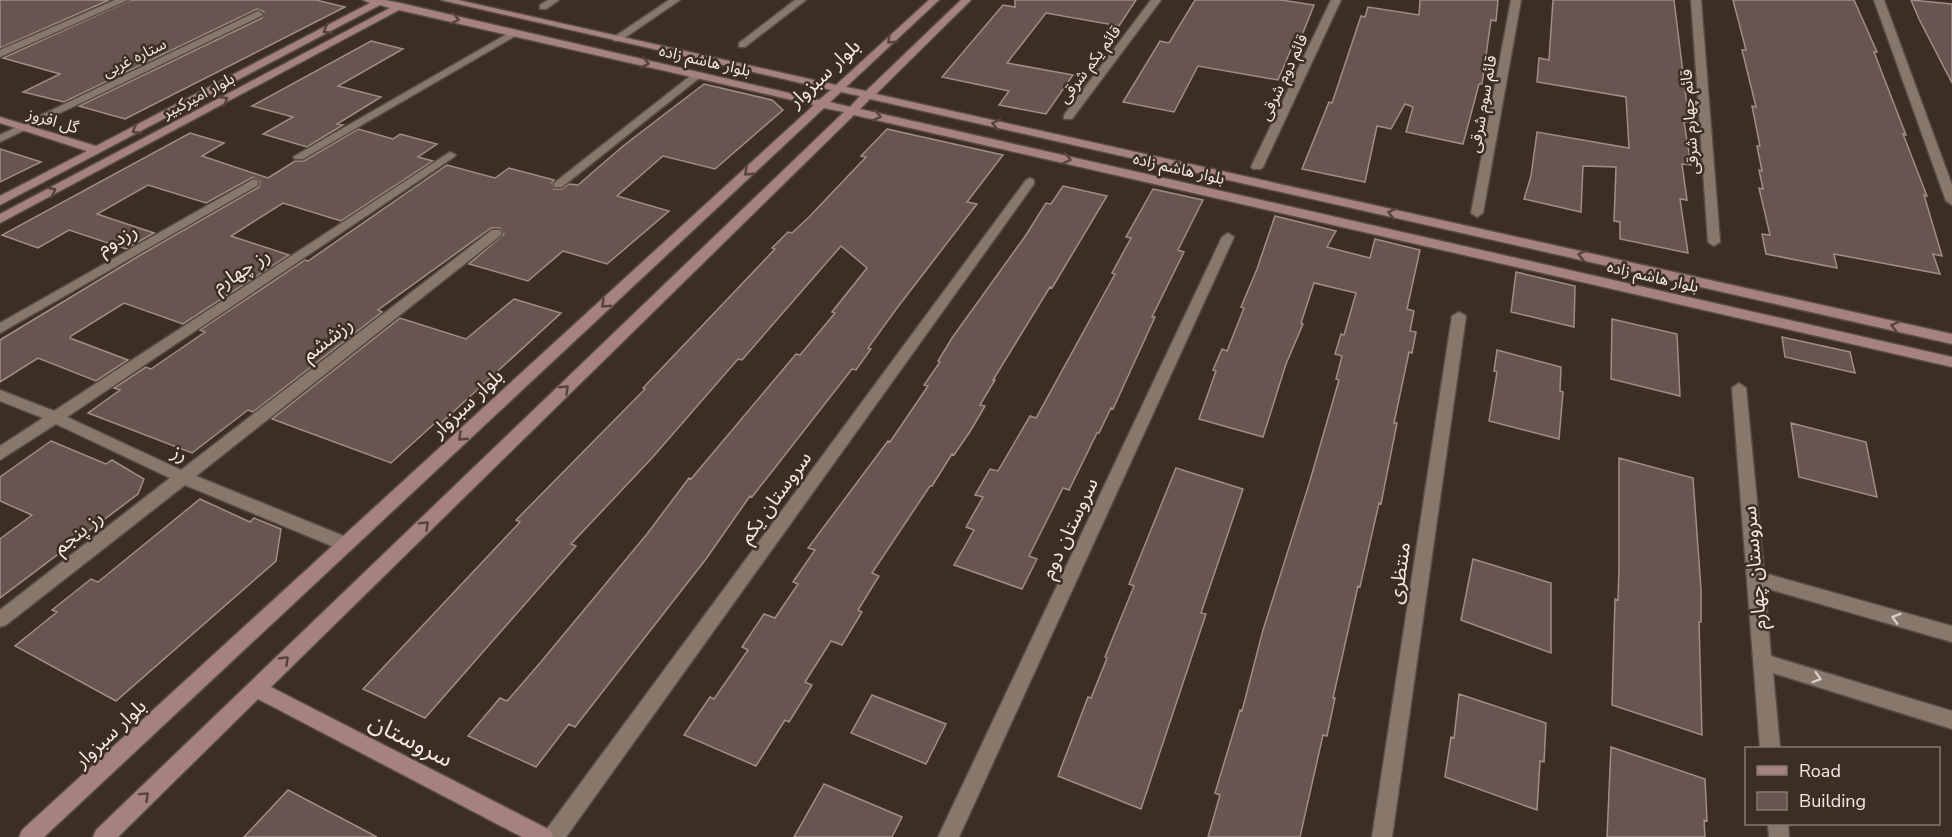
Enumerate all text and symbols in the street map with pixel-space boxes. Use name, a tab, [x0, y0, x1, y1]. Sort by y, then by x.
one-way arrow	[450, 12, 460, 25]
street label: قائم یکم شرقی	[1053, 21, 1127, 109]
one-way arrow	[323, 22, 334, 34]
street label: قائم دوم شرقی	[1254, 31, 1314, 125]
street label: ستاره غربی	[99, 33, 170, 83]
street label: بلوار سبزوار	[782, 33, 866, 114]
one-way arrow	[888, 33, 898, 44]
street label: بلوار هاشم زاده	[657, 40, 753, 83]
street label: قائم سوم شرقی	[1464, 54, 1503, 155]
one-way arrow	[640, 56, 650, 69]
street label: بلوار امیرکبیر	[158, 68, 238, 125]
street label: قائم چهارم شرقی	[1675, 68, 1706, 175]
one-way arrow	[217, 95, 228, 107]
street label: گل افروز	[23, 102, 82, 139]
one-way arrow	[871, 108, 881, 121]
one-way arrow	[992, 118, 1002, 131]
one-way arrow	[132, 123, 142, 134]
street label: بلوار هاشم زاده	[1131, 148, 1227, 191]
one-way arrow	[1061, 152, 1071, 165]
one-way arrow	[744, 165, 755, 176]
one-way arrow	[45, 187, 56, 198]
one-way arrow	[1387, 207, 1397, 220]
street label: رزدوم	[92, 217, 143, 263]
street label: رز چهارم	[207, 242, 276, 300]
one-way arrow	[1577, 250, 1587, 263]
street label: بلوار هاشم زاده	[1605, 256, 1701, 299]
one-way arrow	[601, 297, 612, 308]
street label: رزششم	[296, 311, 359, 369]
one-way arrow	[1890, 320, 1900, 333]
street label: بلوار سبزوار	[425, 363, 509, 444]
one-way arrow	[558, 385, 569, 396]
one-way arrow	[458, 430, 468, 441]
street label: رز	[167, 438, 192, 469]
street label: سروستان یکم	[733, 446, 819, 549]
street label: سروستان دوم	[1034, 473, 1106, 584]
street label: رز پنجم	[48, 504, 110, 561]
street label: سروستان چهارم	[1736, 505, 1774, 631]
one-way arrow	[418, 521, 429, 532]
street label: منتظری	[1382, 540, 1417, 606]
one-way arrow	[1891, 613, 1902, 625]
one-way arrow	[278, 657, 289, 668]
one-way arrow	[1811, 671, 1822, 683]
street label: بلوار سبزوار	[68, 693, 152, 774]
street label: سروستان	[364, 705, 458, 775]
legend	[1745, 747, 1940, 825]
text: Road	[1799, 759, 1841, 783]
text: Building	[1799, 789, 1866, 813]
one-way arrow	[138, 793, 149, 804]

